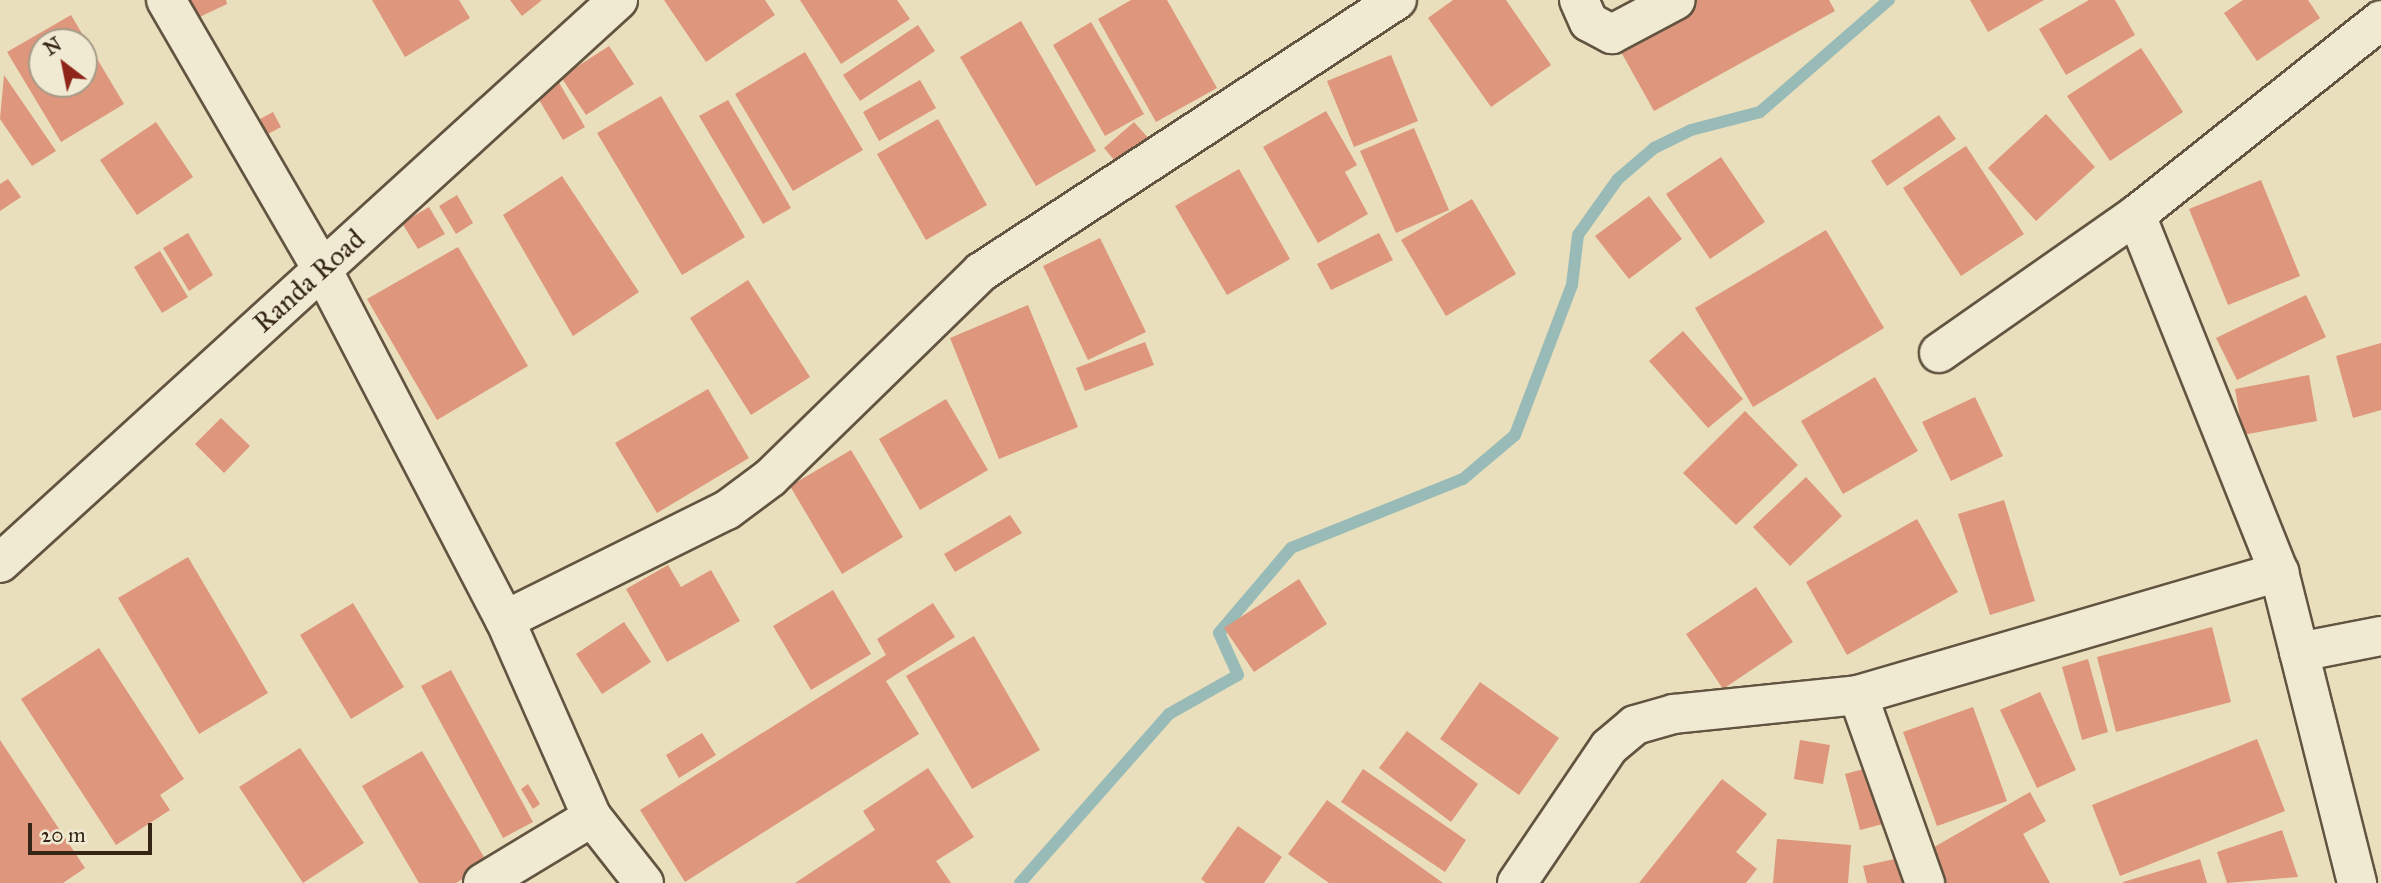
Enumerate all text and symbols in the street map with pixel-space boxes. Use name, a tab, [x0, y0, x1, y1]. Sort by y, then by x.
north arrow	[28, 28, 98, 98]
text: N	[40, 32, 66, 60]
street label: Randa Road	[246, 222, 372, 340]
scale bar	[32, 810, 156, 854]
text: 20 m	[41, 822, 86, 848]

